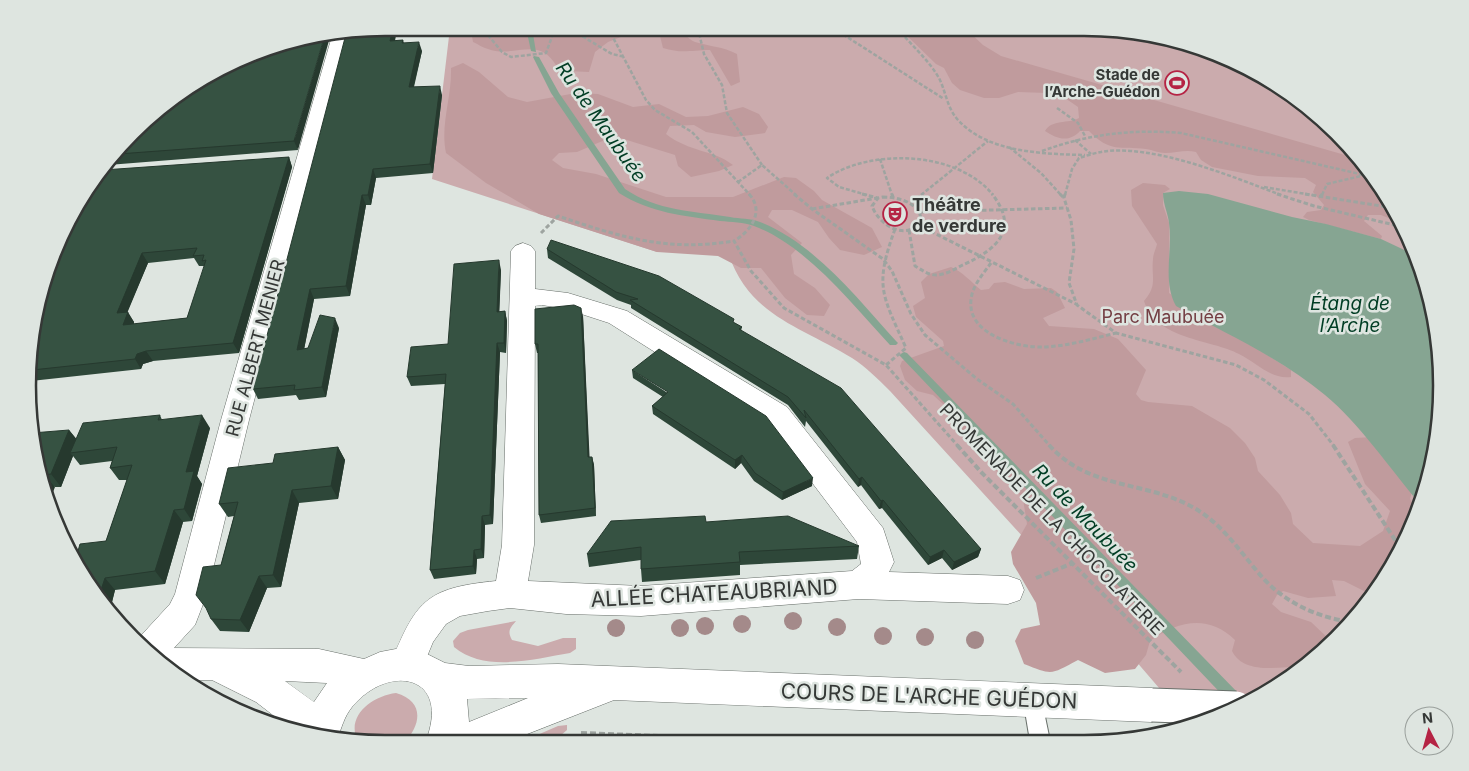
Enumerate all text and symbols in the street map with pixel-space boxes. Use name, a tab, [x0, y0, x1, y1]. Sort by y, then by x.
water label: Ru de Maubuée	[551, 57, 651, 187]
place label: Stade de l’Arche-Guédon	[1045, 65, 1160, 101]
sports icon: Stade de l’Arche-Guédon	[1164, 70, 1190, 96]
place label: Théâtre de verdure	[912, 194, 1007, 236]
theatre icon: Théâtre de verdure	[882, 201, 908, 227]
street label: RUE ALBERT MENIER	[221, 257, 289, 439]
water label: Étang de l’Arche	[1310, 292, 1390, 337]
park label: Parc Maubuée	[1101, 306, 1225, 327]
street label: PROMENADE DE LA CHOCOLATERIE	[936, 399, 1168, 639]
water label: Ru de Maubuée	[1028, 459, 1142, 577]
street label: ALLÉE CHATEAUBRIAND	[590, 573, 838, 612]
street label: COURS DE L'ARCHE GUÉDON	[780, 677, 1078, 714]
north arrow	[1404, 706, 1454, 756]
text: N	[1421, 709, 1434, 727]

